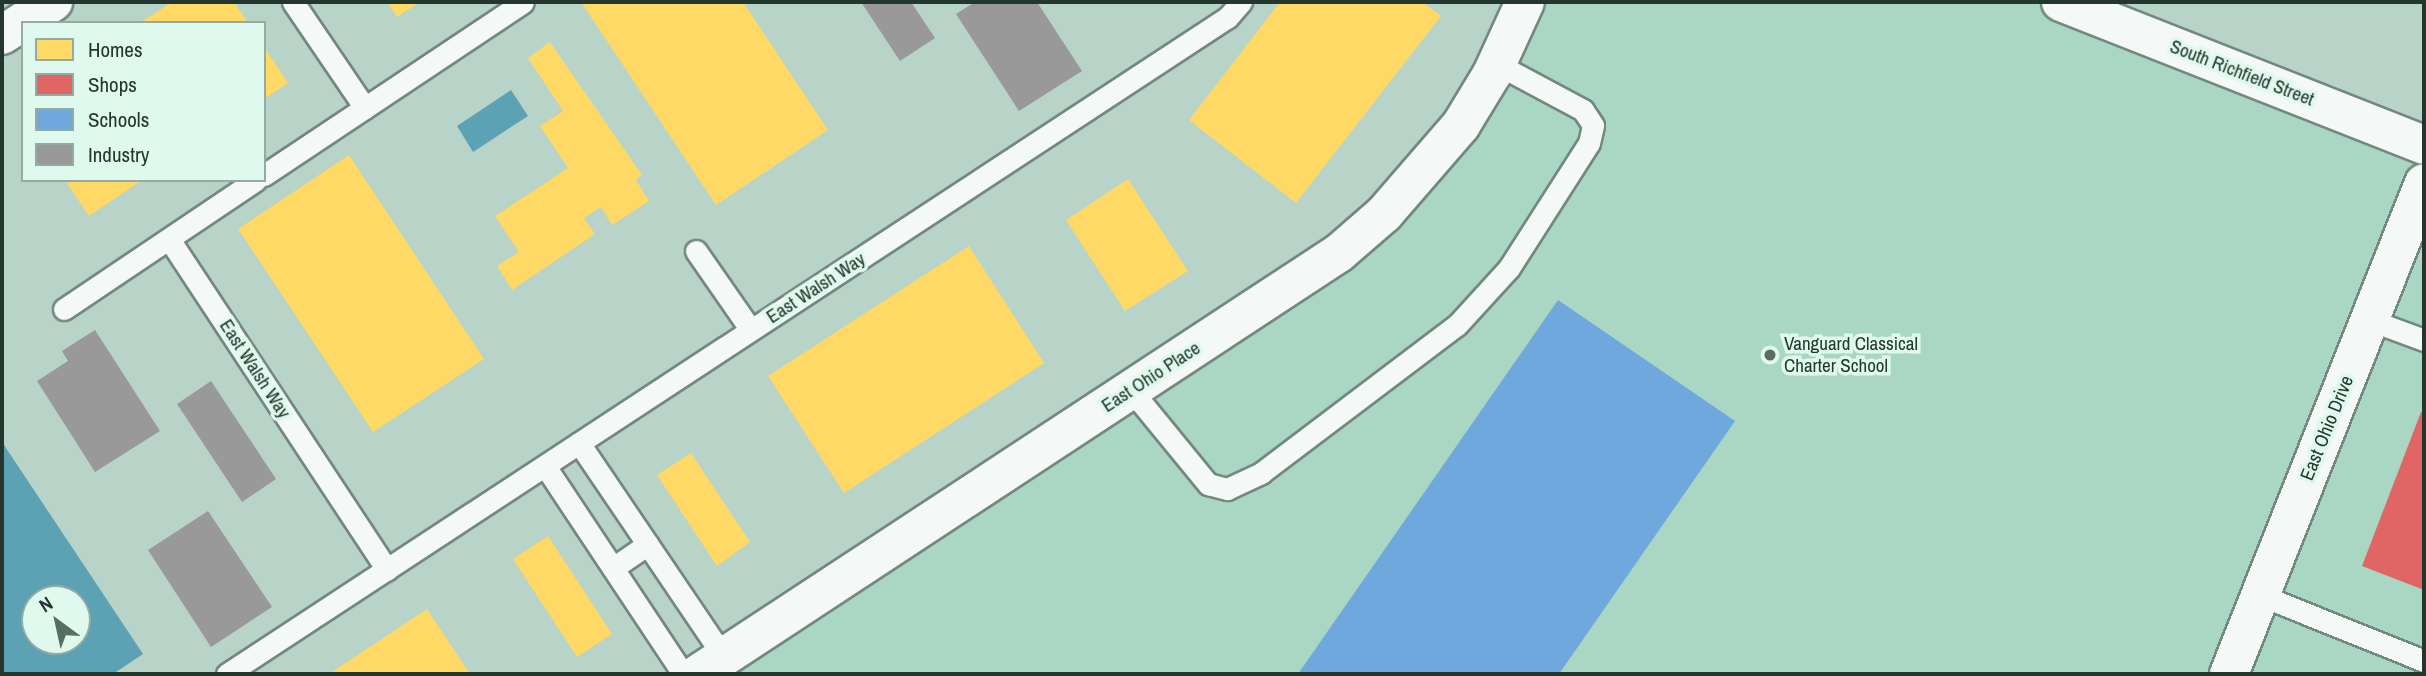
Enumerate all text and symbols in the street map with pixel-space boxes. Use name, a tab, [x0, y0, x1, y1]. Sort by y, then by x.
legend	[21, 21, 266, 182]
text: Homes	[88, 35, 143, 64]
street label: South Richfield Street	[2167, 35, 2317, 111]
text: Shops	[88, 70, 137, 99]
text: Schools	[88, 105, 149, 134]
text: Industry	[88, 140, 149, 169]
street label: East Walsh Way	[762, 248, 870, 328]
street label: East Walsh Way	[215, 315, 295, 423]
place label: Vanguard Classical Charter School	[1784, 333, 1918, 377]
street label: East Ohio Place	[1098, 337, 1204, 417]
marker: Vanguard Classical Charter School	[1762, 347, 1778, 363]
street label: East Ohio Drive	[2296, 372, 2358, 484]
north arrow	[21, 585, 91, 655]
text: N	[34, 590, 57, 618]

